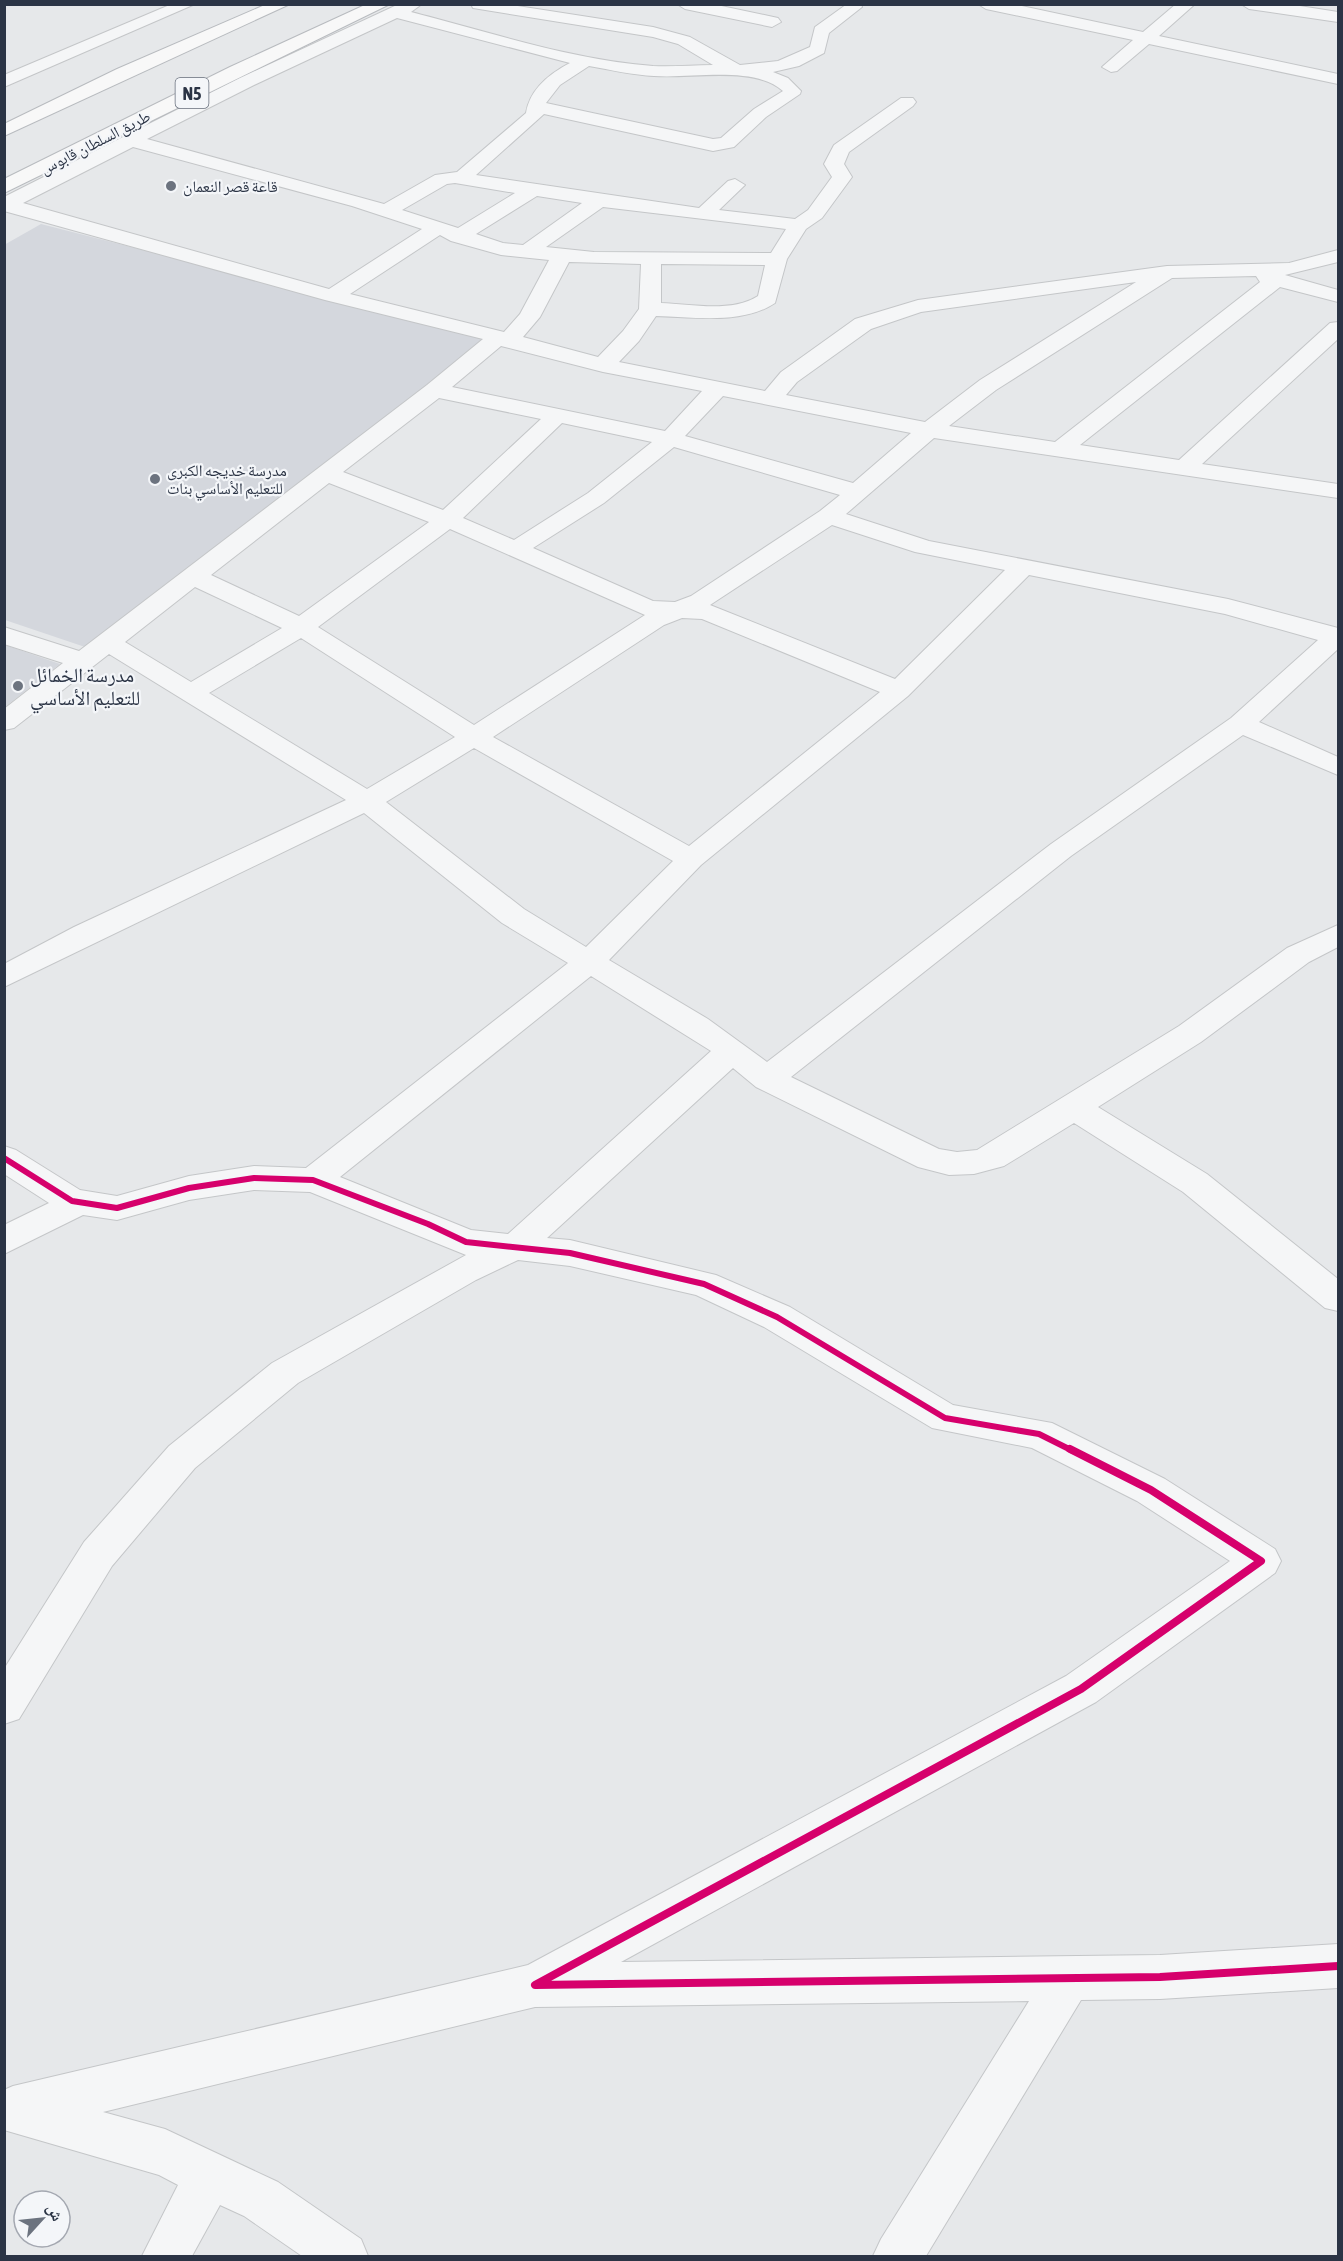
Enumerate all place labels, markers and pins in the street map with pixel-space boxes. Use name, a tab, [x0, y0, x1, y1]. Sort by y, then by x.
place label: قاعة قصر النعمان	[183, 177, 278, 197]
marker: قاعة قصر النعمان	[164, 179, 178, 193]
place label: مدرسة خديجه الكبرى للتعليم الأساسي بنات	[167, 461, 287, 501]
marker: مدرسة خديجه الكبرى للتعليم الأساسي بنات	[148, 472, 162, 486]
place label: مدرسة الخمائل للتعليم الأساسي	[30, 663, 140, 714]
marker: مدرسة الخمائل للتعليم الأساسي	[11, 679, 25, 693]

